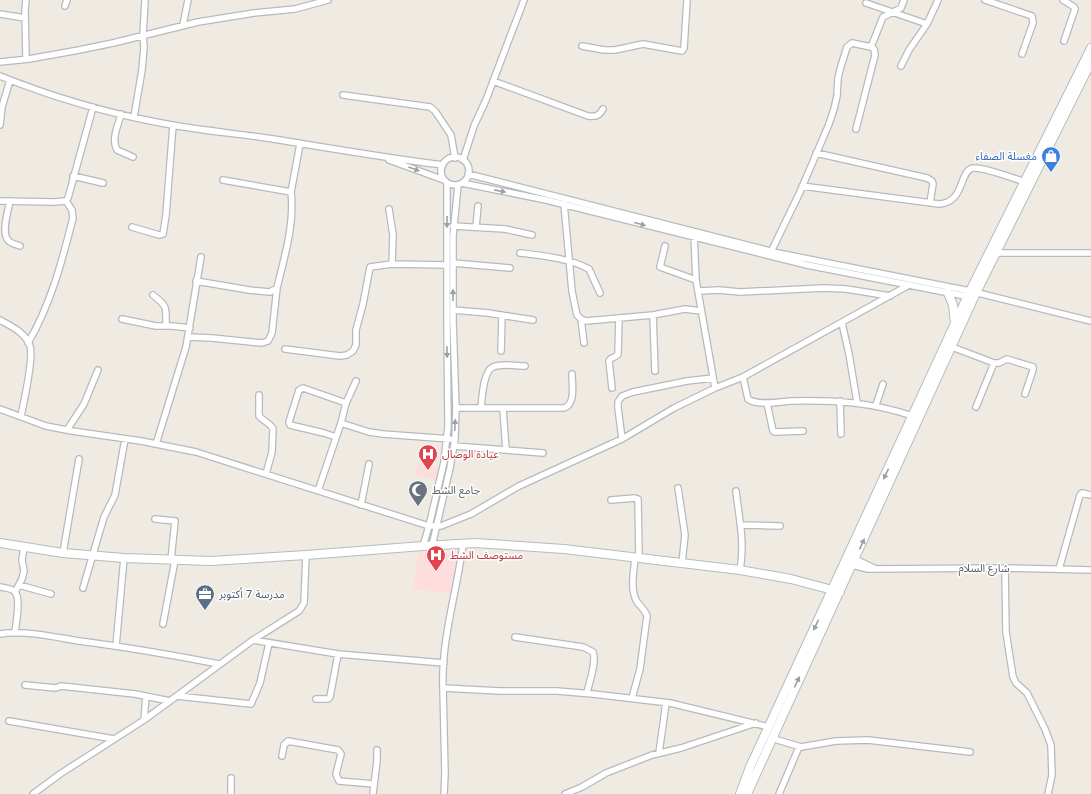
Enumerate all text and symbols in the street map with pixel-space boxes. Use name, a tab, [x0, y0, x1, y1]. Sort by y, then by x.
shop icon: مغسلة الصفاء	[1040, 145, 1062, 173]
place label: مغسلة الصفاء	[976, 150, 1037, 163]
one-way arrow	[408, 166, 420, 172]
one-way arrow	[494, 188, 506, 194]
one-way arrow	[444, 216, 450, 229]
one-way arrow	[634, 221, 646, 227]
one-way arrow	[450, 288, 456, 301]
one-way arrow	[444, 346, 450, 359]
one-way arrow	[452, 419, 459, 431]
hospital icon: عيادة الوصال	[417, 443, 439, 471]
place label: عيادة الوصال	[442, 448, 499, 461]
one-way arrow	[883, 469, 889, 480]
mosque icon: جامع الشط	[407, 479, 429, 507]
place label: جامع الشط	[432, 484, 481, 498]
one-way arrow	[859, 538, 865, 550]
hospital icon: مستوصف الشط	[425, 544, 447, 572]
place label: مستوصف الشط	[450, 549, 523, 562]
street label: شارع السلام	[958, 562, 1010, 576]
office icon: مدرسة 7 أكتوبر	[194, 583, 216, 611]
place label: مدرسة 7 أكتوبر	[218, 587, 285, 601]
one-way arrow	[813, 619, 819, 630]
one-way arrow	[794, 676, 800, 688]

